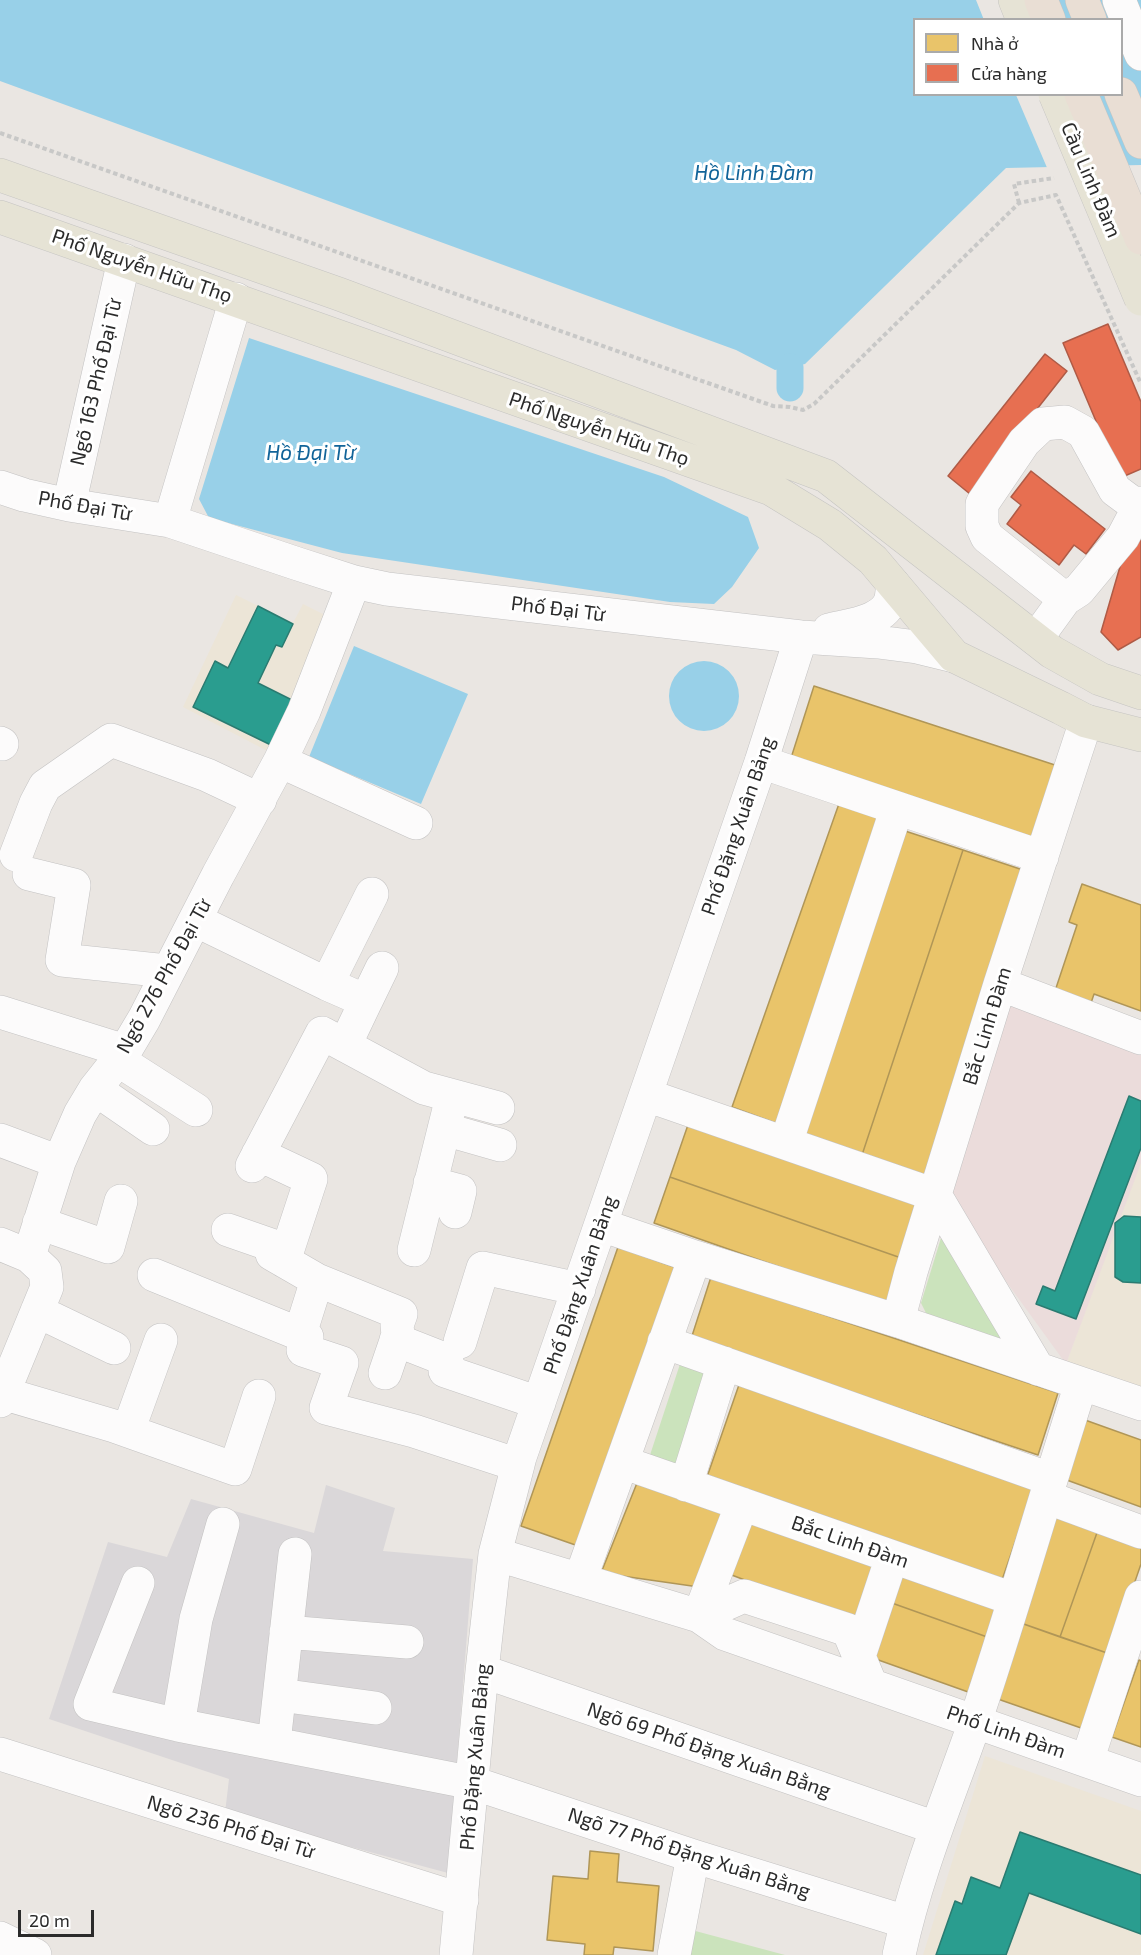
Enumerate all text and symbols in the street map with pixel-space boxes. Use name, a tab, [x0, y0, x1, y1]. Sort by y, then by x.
legend	[913, 18, 1123, 96]
text: Nhà ở	[971, 32, 1018, 54]
text: Cửa hàng	[971, 62, 1047, 84]
street label: Cầu Linh Đàm	[1056, 119, 1126, 241]
water label: Hồ Linh Đàm	[694, 160, 814, 186]
street label: Phố Nguyễn Hữu Thọ	[49, 224, 235, 308]
street label: Ngõ 163 Phố Đại Từ	[65, 296, 127, 468]
street label: Phố Nguyễn Hữu Thọ	[506, 387, 692, 471]
water label: Hồ Đại Từ	[266, 440, 356, 466]
street label: Phố Đại Từ	[36, 486, 134, 526]
street label: Phố Đại Từ	[510, 591, 606, 627]
street label: Phố Đặng Xuân Bảng	[696, 733, 780, 919]
street label: Ngõ 276 Phố Đại Từ	[112, 894, 216, 1058]
street label: Bắc Linh Đàm	[958, 964, 1016, 1088]
street label: Phố Đặng Xuân Bảng	[538, 1192, 622, 1378]
street label: Bắc Linh Đàm	[788, 1511, 912, 1573]
street label: Phố Đặng Xuân Bảng	[455, 1663, 495, 1851]
street label: Ngõ 69 Phố Đặng Xuân Bằng	[584, 1697, 834, 1803]
street label: Phố Linh Đàm	[943, 1700, 1069, 1764]
street label: Ngõ 236 Phố Đại Từ	[144, 1790, 318, 1864]
street label: Ngõ 77 Phố Đặng Xuân Bằng	[565, 1802, 813, 1904]
scale bar	[21, 1898, 98, 1936]
text: 20 m	[29, 1909, 70, 1931]

